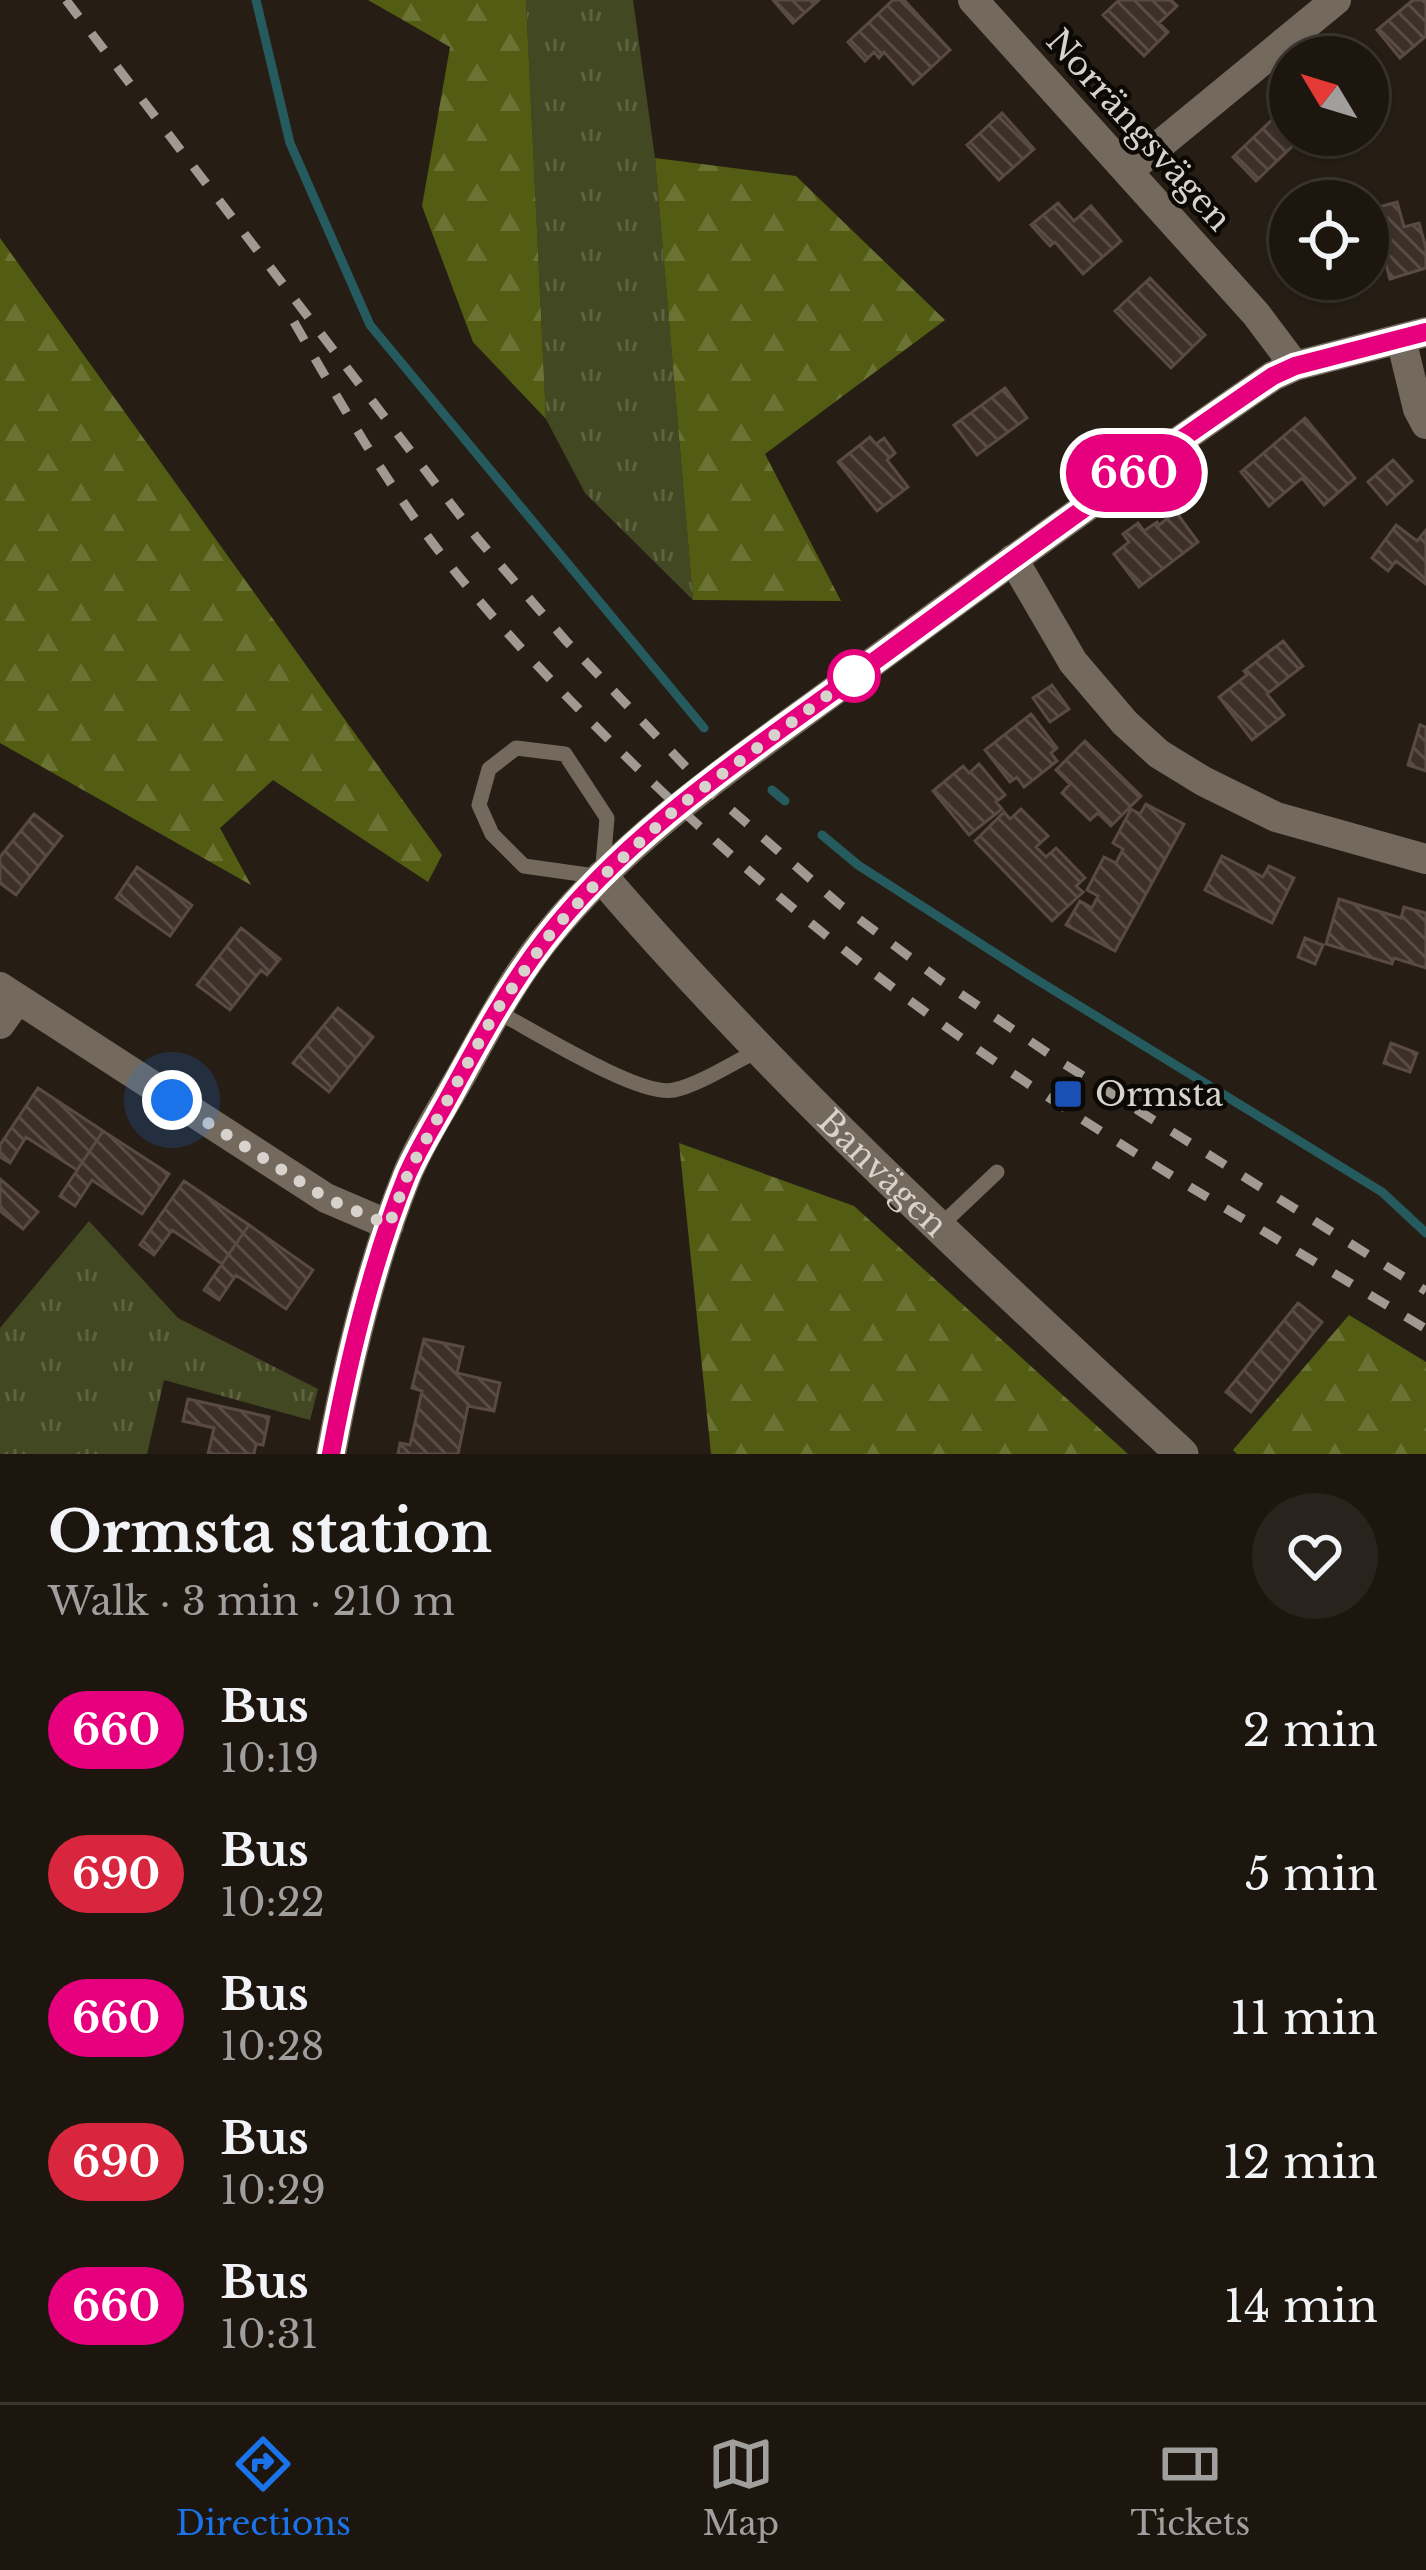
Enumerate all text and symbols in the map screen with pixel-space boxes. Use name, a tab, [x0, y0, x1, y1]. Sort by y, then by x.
street label: Norrängsvägen	[1038, 21, 1240, 239]
north arrow	[1269, 36, 1389, 156]
map controls	[1269, 36, 1389, 300]
button: locate	[1269, 180, 1389, 300]
line badge: 660	[1065, 434, 1203, 512]
text: 660	[1090, 447, 1178, 499]
unlabelled marker	[829, 651, 879, 701]
your location	[142, 1070, 202, 1130]
place label: Ormsta	[1095, 1074, 1224, 1115]
marker: Ormsta	[1052, 1078, 1084, 1110]
street label: Banvägen	[810, 1100, 956, 1245]
button: heart	[1252, 1493, 1378, 1619]
text: Ormsta station	[48, 1497, 492, 1567]
text: Walk · 3 min · 210 m	[48, 1577, 455, 1626]
text: Bus	[220, 1678, 309, 1734]
text: 2 min	[1243, 1702, 1378, 1758]
text: 660	[72, 1704, 160, 1756]
text: 10:19	[220, 1734, 319, 1783]
text: Bus	[220, 1822, 309, 1878]
text: 5 min	[1245, 1846, 1378, 1902]
text: 690	[72, 1848, 160, 1900]
text: 10:22	[220, 1878, 325, 1927]
text: Bus	[220, 1966, 309, 2022]
text: 11 min	[1230, 1990, 1378, 2046]
text: 660	[72, 1992, 160, 2044]
text: 10:28	[220, 2022, 324, 2071]
text: Bus	[220, 2110, 309, 2166]
text: 12 min	[1223, 2134, 1378, 2190]
text: 690	[72, 2136, 160, 2188]
text: 10:29	[220, 2166, 326, 2215]
text: Bus	[220, 2254, 309, 2310]
text: 14 min	[1224, 2278, 1378, 2334]
text: 660	[72, 2280, 160, 2332]
text: 10:31	[220, 2310, 318, 2359]
tab: Directions	[176, 2431, 351, 2544]
tab: Map	[702, 2431, 779, 2544]
tab: Tickets	[1130, 2431, 1250, 2544]

